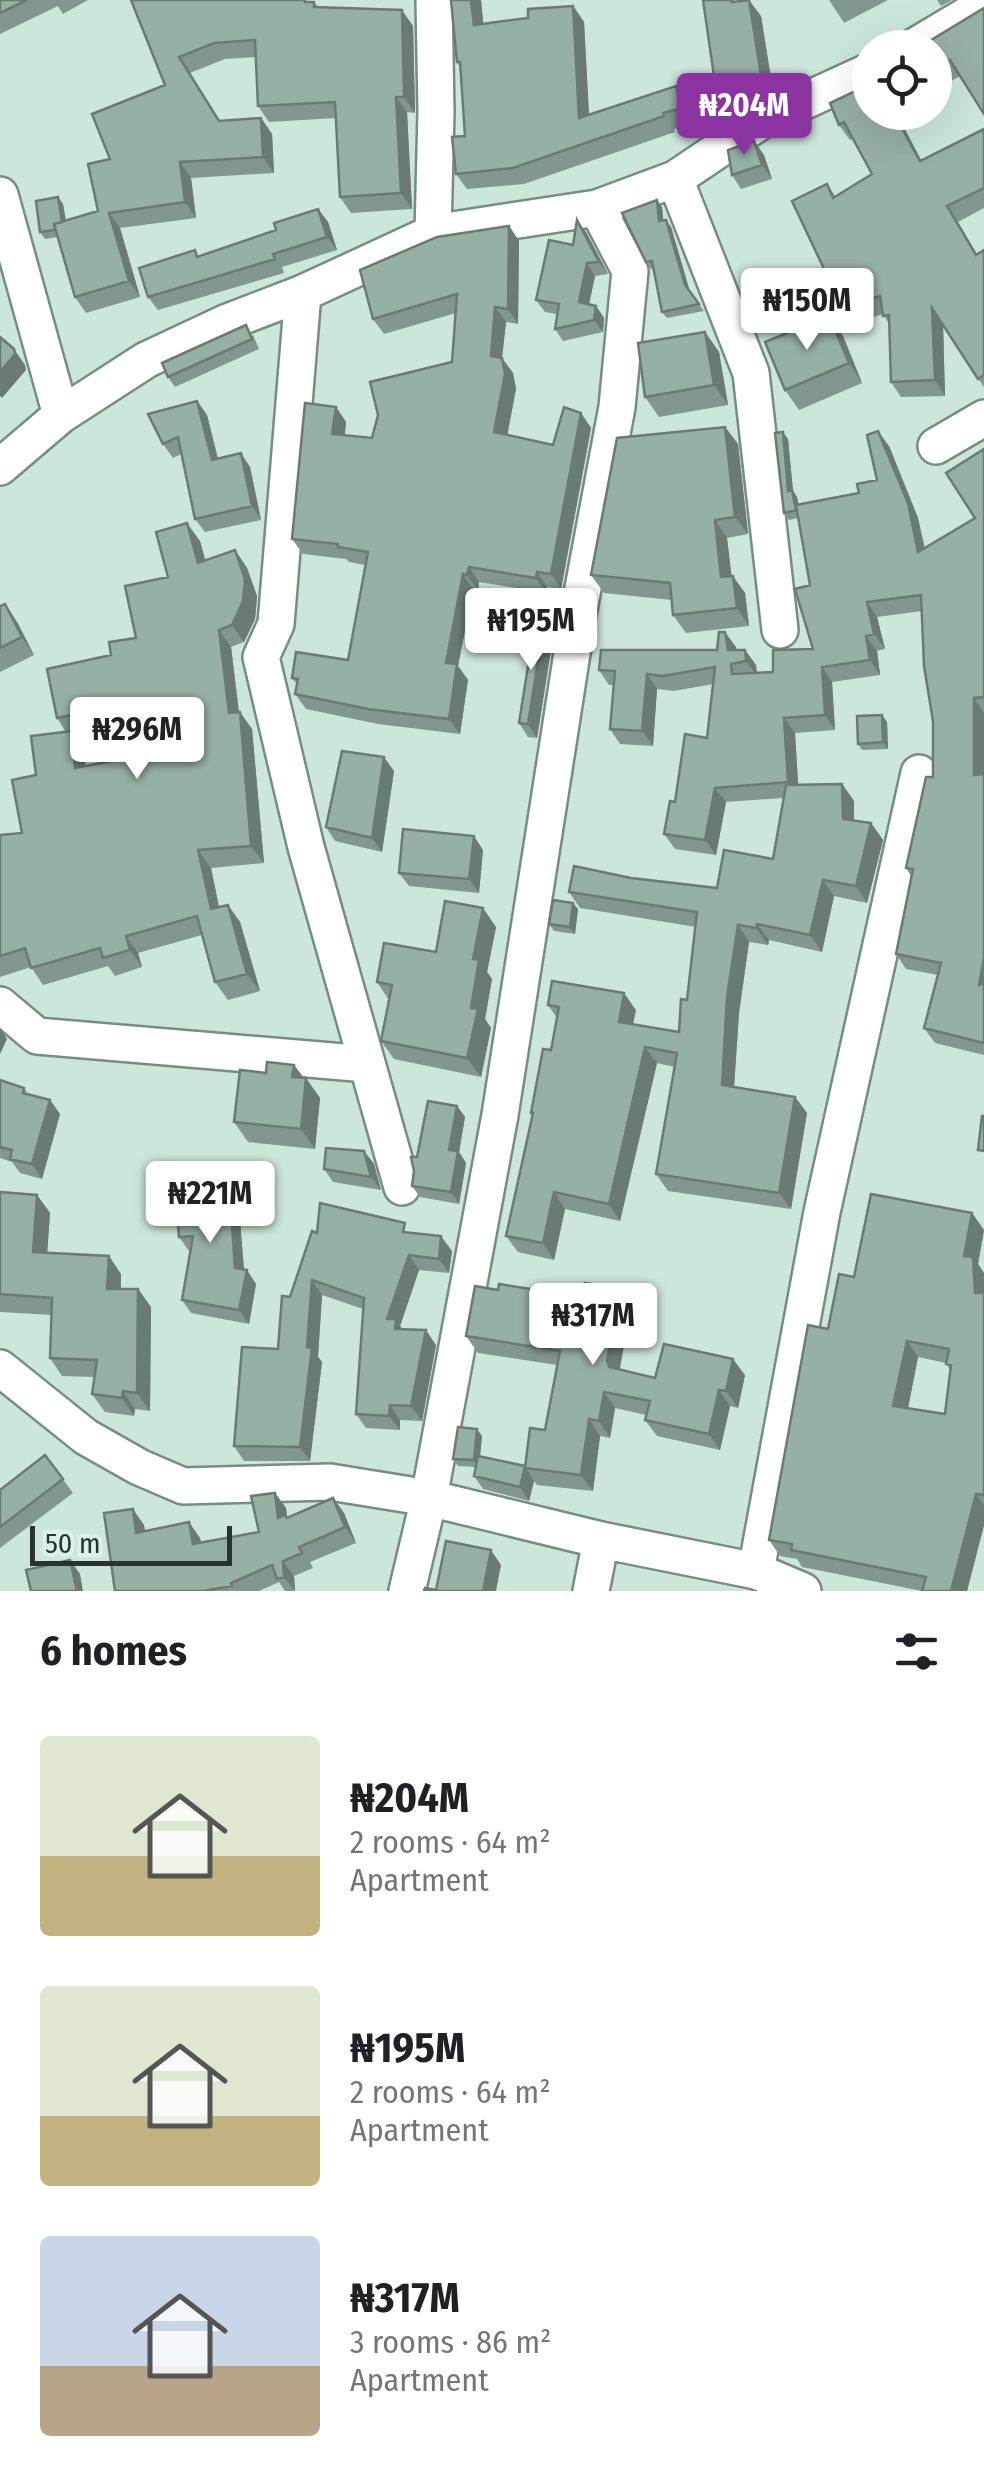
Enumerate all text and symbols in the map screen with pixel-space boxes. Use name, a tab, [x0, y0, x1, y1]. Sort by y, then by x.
map controls	[852, 30, 952, 130]
button: locate	[852, 30, 952, 130]
pin: ₦204M	[674, 73, 814, 158]
text: ₦204M	[699, 86, 789, 124]
pin: ₦150M	[737, 268, 877, 353]
text: ₦150M	[763, 281, 851, 319]
pin: ₦195M	[461, 588, 601, 673]
text: ₦195M	[487, 601, 575, 639]
pin: ₦296M	[67, 697, 207, 782]
text: ₦296M	[92, 710, 182, 748]
pin: ₦221M	[140, 1161, 280, 1246]
text: ₦221M	[168, 1174, 252, 1212]
pin: ₦317M	[523, 1283, 663, 1368]
text: ₦317M	[551, 1296, 635, 1334]
scale bar	[30, 1521, 232, 1566]
text: 50 m	[45, 1527, 101, 1560]
icon: filters	[889, 1624, 944, 1679]
text: 6 homes	[40, 1626, 187, 1676]
text: ₦204M	[350, 1773, 469, 1823]
icon: home	[120, 1776, 240, 1896]
text: 2 rooms · 64 m²	[350, 1823, 551, 1861]
text: Apartment	[350, 1861, 489, 1899]
text: ₦195M	[350, 2023, 465, 2073]
icon: home	[120, 2026, 240, 2146]
text: 2 rooms · 64 m²	[350, 2073, 551, 2111]
text: Apartment	[350, 2111, 489, 2149]
text: ₦317M	[350, 2273, 460, 2323]
icon: home	[120, 2276, 240, 2396]
text: 3 rooms · 86 m²	[350, 2323, 551, 2361]
text: Apartment	[350, 2361, 489, 2399]

